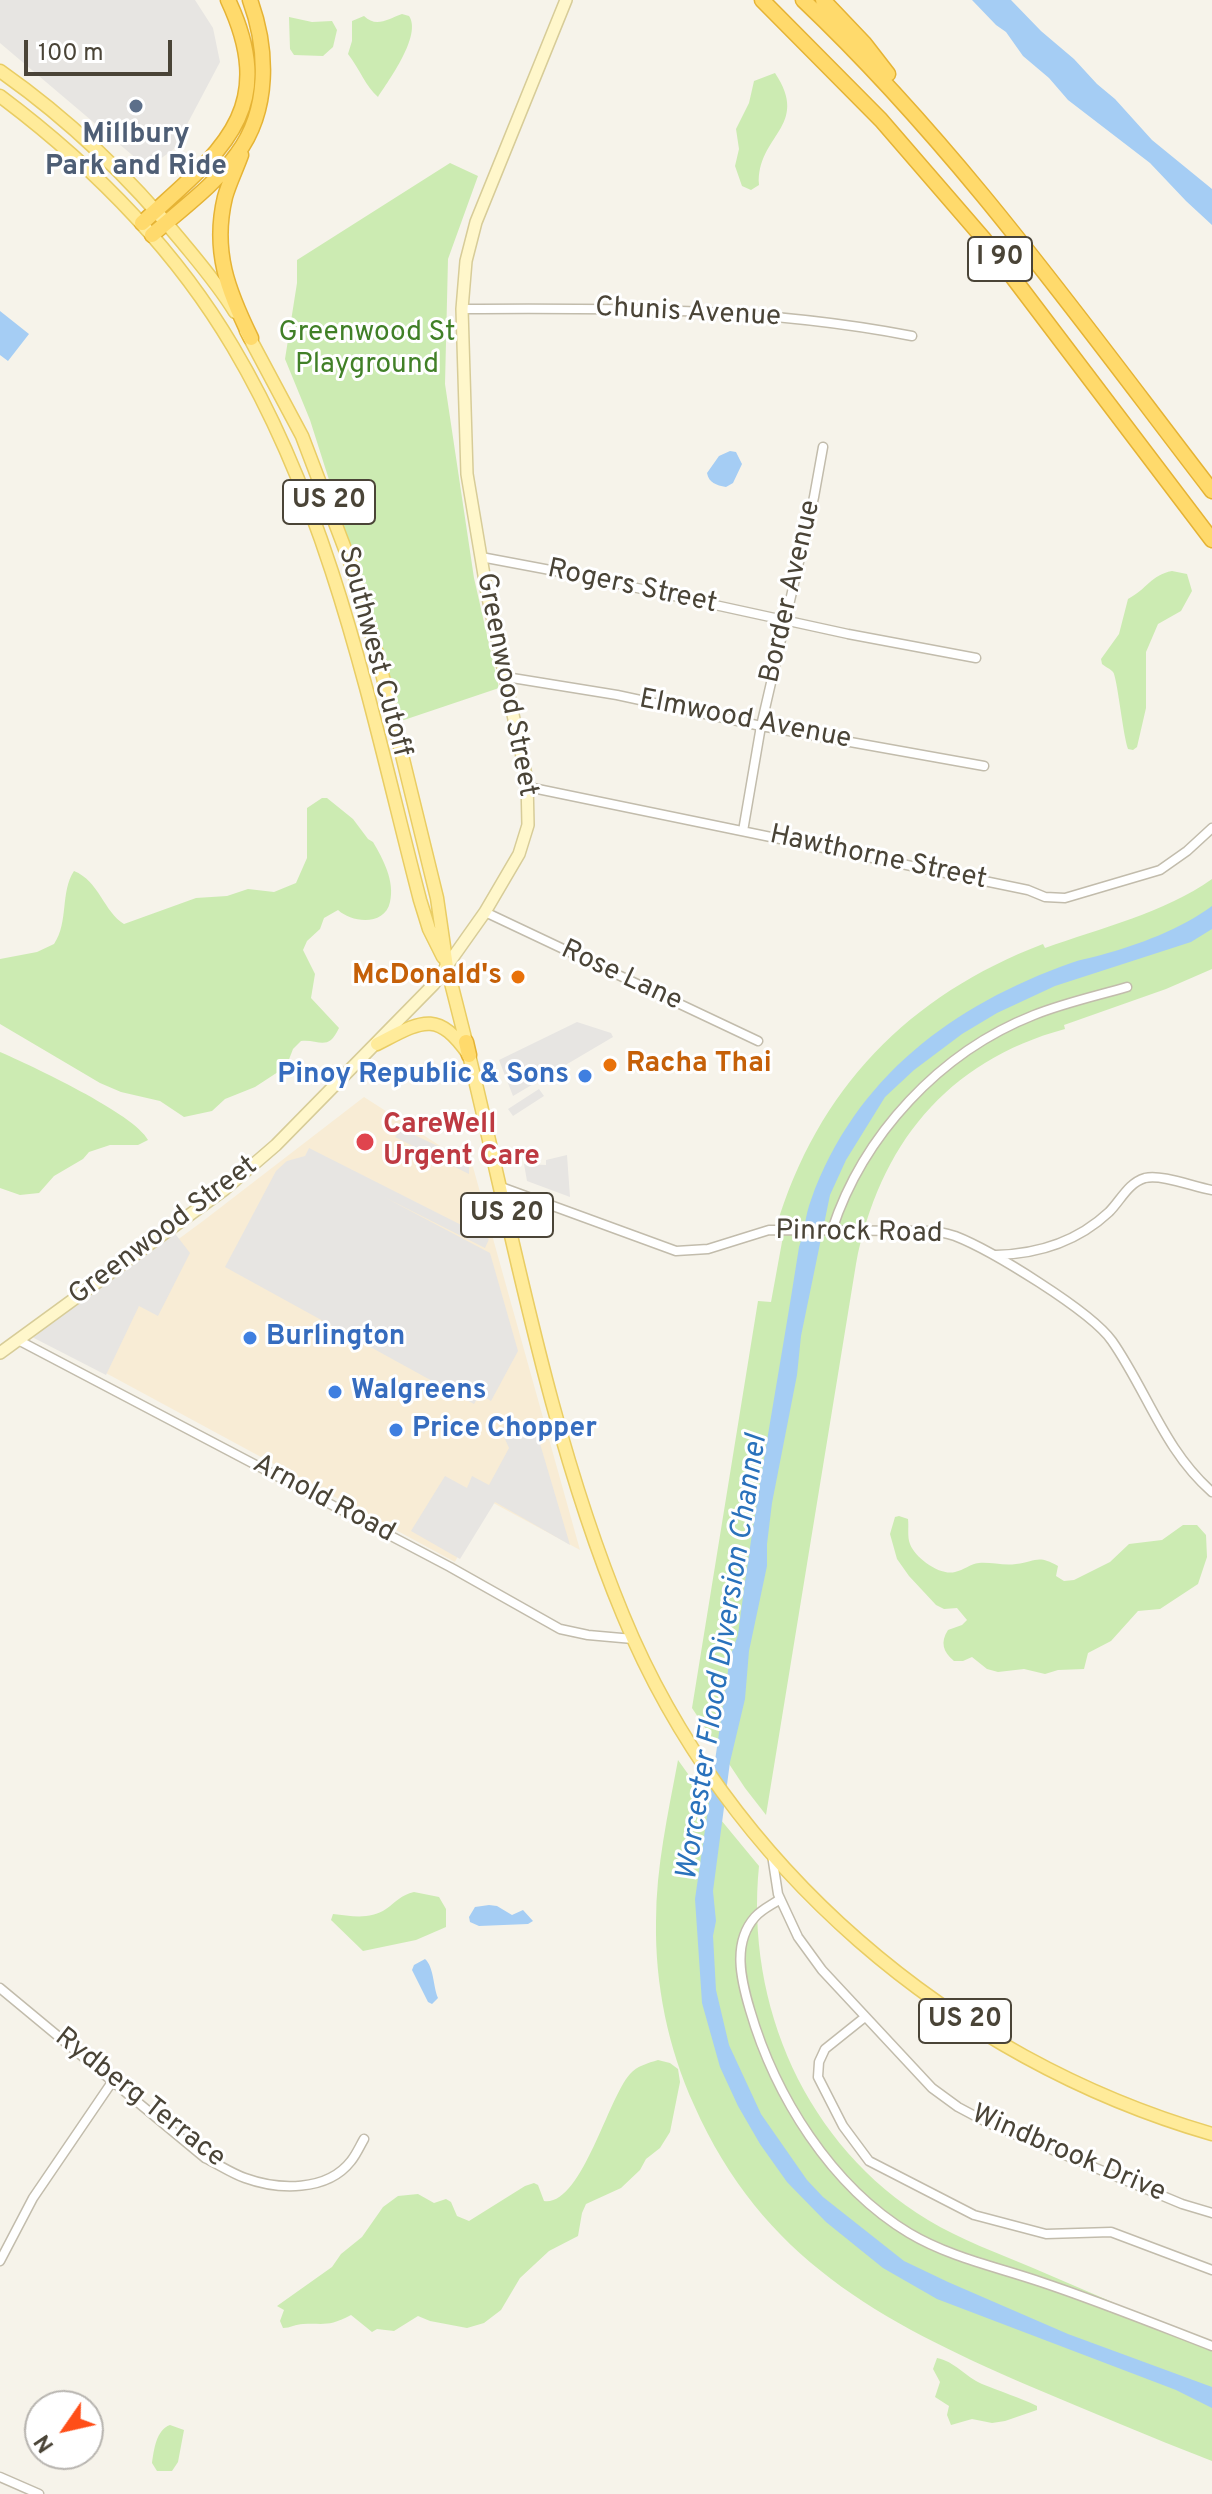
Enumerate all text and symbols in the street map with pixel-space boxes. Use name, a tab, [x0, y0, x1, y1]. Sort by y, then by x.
scale bar	[28, 24, 176, 74]
text: 100 m	[38, 39, 104, 69]
marker: Millbury Park and Ride	[127, 97, 145, 115]
place label: Millbury Park and Ride	[45, 119, 227, 185]
road number: I 90	[968, 237, 1032, 281]
street label: Chunis Avenue	[594, 292, 782, 336]
park label: Greenwood St Playground	[278, 317, 456, 383]
road number: US 20	[283, 480, 375, 524]
street label: Border Avenue	[755, 497, 829, 687]
street label: Southwest Cutoff	[329, 543, 417, 761]
street label: Rogers Street	[544, 554, 720, 622]
street label: Greenwood Street	[467, 570, 543, 800]
street label: Elmwood Avenue	[636, 684, 854, 758]
street label: Hawthorne Street	[766, 820, 990, 898]
street label: Rose Lane	[555, 934, 687, 1020]
place label: McDonald's	[352, 960, 502, 994]
marker: McDonald's	[509, 968, 527, 986]
place label: Racha Thai	[626, 1048, 772, 1082]
marker: Racha Thai	[601, 1056, 619, 1074]
place label: Pinoy Republic & Sons	[277, 1059, 569, 1093]
marker: Pinoy Republic & Sons	[576, 1067, 594, 1085]
place label: CareWell Urgent Care	[383, 1109, 540, 1175]
marker: CareWell Urgent Care	[354, 1131, 376, 1153]
street label: Greenwood Street	[63, 1150, 265, 1314]
road number: US 20	[461, 1193, 553, 1237]
street label: Pinrock Road	[775, 1216, 943, 1252]
place label: Burlington	[266, 1321, 405, 1355]
marker: Burlington	[241, 1329, 259, 1347]
place label: Walgreens	[351, 1375, 487, 1409]
marker: Walgreens	[326, 1383, 344, 1401]
place label: Price Chopper	[412, 1413, 597, 1447]
marker: Price Chopper	[387, 1421, 405, 1439]
water label: Worcester Flood Diversion Channel	[671, 1433, 777, 1883]
street label: Arnold Road	[246, 1449, 400, 1551]
road number: US 20	[919, 1999, 1011, 2043]
street label: Rydberg Terrace	[47, 2022, 231, 2176]
street label: Windbrook Drive	[966, 2099, 1170, 2211]
north arrow	[24, 2390, 104, 2470]
text: N	[30, 2428, 61, 2457]

